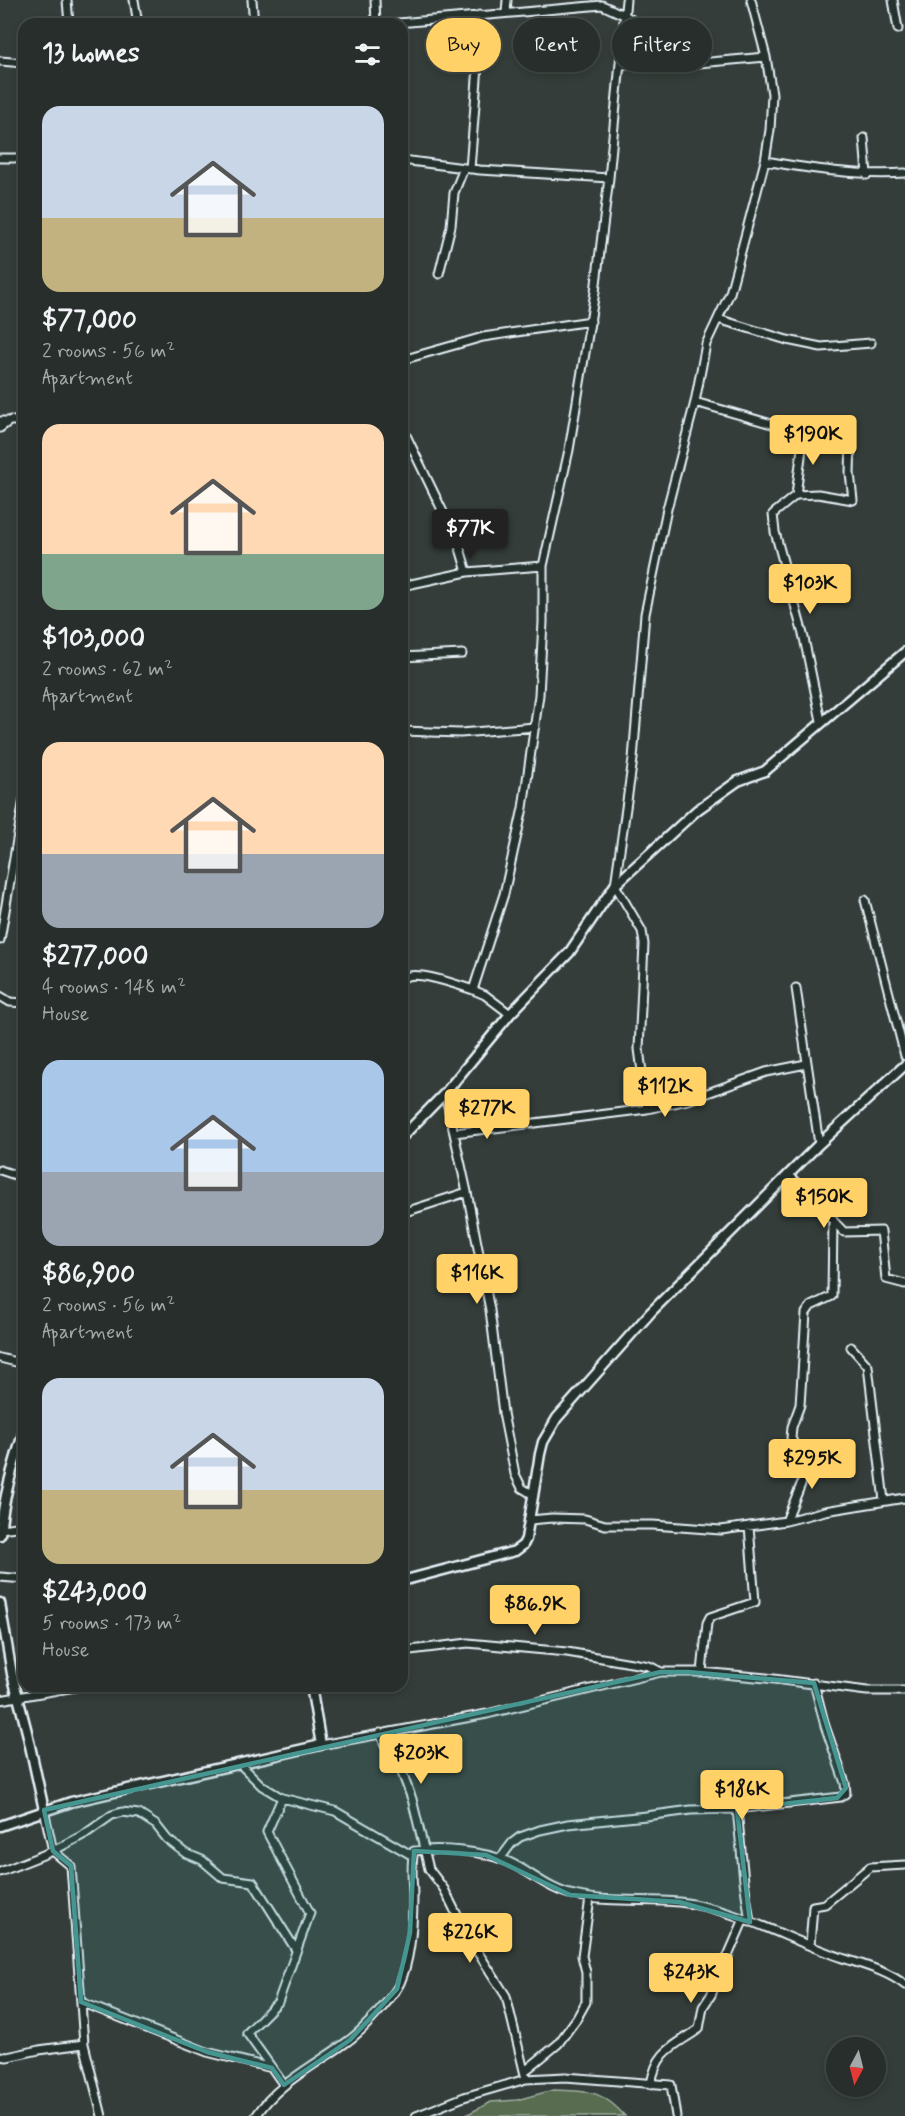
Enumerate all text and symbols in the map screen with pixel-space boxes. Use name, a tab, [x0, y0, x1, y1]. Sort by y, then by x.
chip: Buy	[426, 18, 501, 72]
chip: Rent	[513, 18, 600, 72]
chip: Filters	[612, 18, 712, 72]
text: 13 homes	[42, 37, 140, 71]
icon: filters	[351, 38, 384, 71]
icon: home	[159, 145, 267, 253]
text: $77,000	[42, 304, 137, 338]
text: 2 rooms · 56 m²	[42, 338, 175, 365]
text: Apartment	[42, 365, 133, 392]
pin: $190K	[771, 415, 855, 466]
text: $190K	[784, 421, 842, 448]
icon: home	[159, 463, 267, 571]
pin: $77K	[434, 509, 506, 560]
text: $77K	[446, 515, 494, 542]
pin: $103K	[768, 564, 852, 615]
text: $103K	[783, 570, 837, 597]
text: $103,000	[42, 622, 145, 656]
text: 2 rooms · 62 m²	[42, 656, 173, 683]
text: Apartment	[42, 683, 133, 710]
icon: home	[159, 781, 267, 889]
text: $277,000	[42, 940, 148, 974]
text: 4 rooms · 148 m²	[42, 974, 186, 1001]
text: House	[42, 1001, 89, 1028]
pin: $112K	[623, 1067, 707, 1118]
text: $112K	[637, 1073, 693, 1100]
pin: $277K	[445, 1089, 529, 1140]
text: $277K	[459, 1095, 515, 1122]
icon: home	[159, 1099, 267, 1207]
pin: $150K	[782, 1178, 866, 1229]
text: $150K	[795, 1184, 853, 1211]
pin: $116K	[435, 1254, 519, 1305]
text: $86,900	[42, 1258, 135, 1292]
text: $116K	[451, 1260, 503, 1287]
text: 2 rooms · 56 m²	[42, 1292, 175, 1319]
text: Apartment	[42, 1319, 133, 1346]
icon: home	[159, 1417, 267, 1525]
pin: $295K	[770, 1439, 854, 1490]
text: $295K	[783, 1445, 841, 1472]
text: $243,000	[42, 1576, 147, 1610]
pin: $86.9K	[486, 1585, 584, 1636]
text: $86.9K	[504, 1591, 566, 1618]
text: 5 rooms · 173 m²	[42, 1610, 181, 1637]
text: House	[42, 1637, 89, 1664]
pin: $203K	[379, 1734, 463, 1785]
text: $203K	[393, 1740, 449, 1767]
pin: $186K	[700, 1770, 784, 1821]
text: $186K	[714, 1776, 770, 1803]
pin: $226K	[428, 1913, 512, 1964]
text: $226K	[442, 1919, 498, 1946]
pin: $243K	[649, 1953, 733, 2004]
text: $243K	[663, 1959, 719, 1986]
north arrow	[826, 2037, 886, 2097]
map controls	[826, 2037, 886, 2097]

